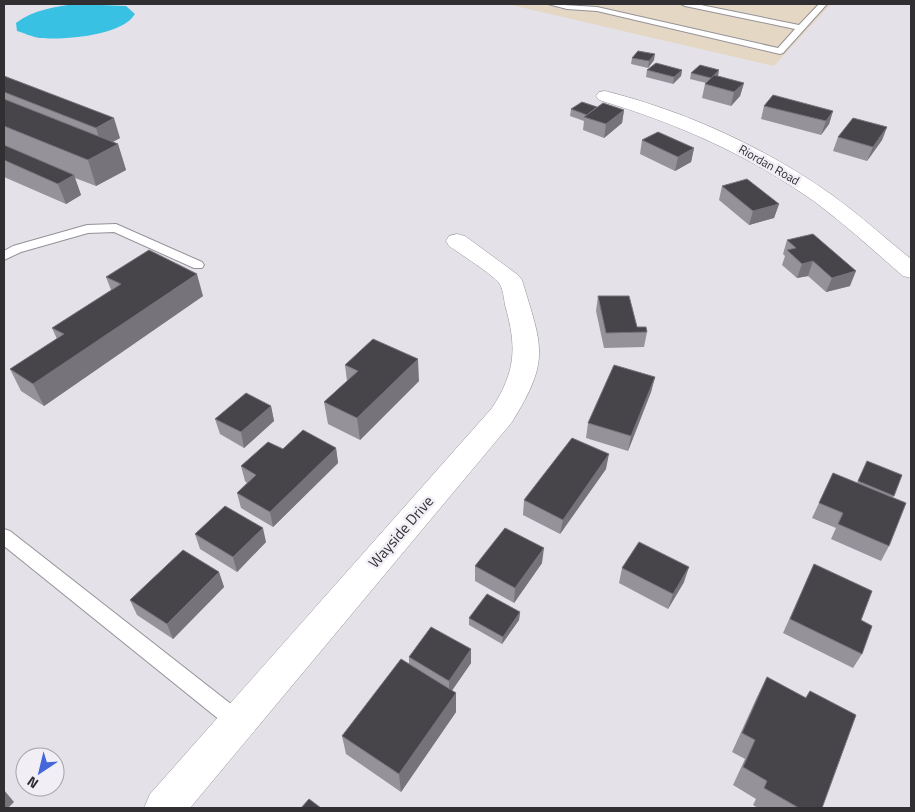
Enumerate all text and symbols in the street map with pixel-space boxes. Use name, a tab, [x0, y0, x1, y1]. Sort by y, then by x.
street label: Riordan Road	[735, 139, 803, 190]
street label: Wayside Drive	[363, 490, 439, 573]
north arrow	[15, 747, 65, 797]
text: N	[22, 772, 42, 794]

